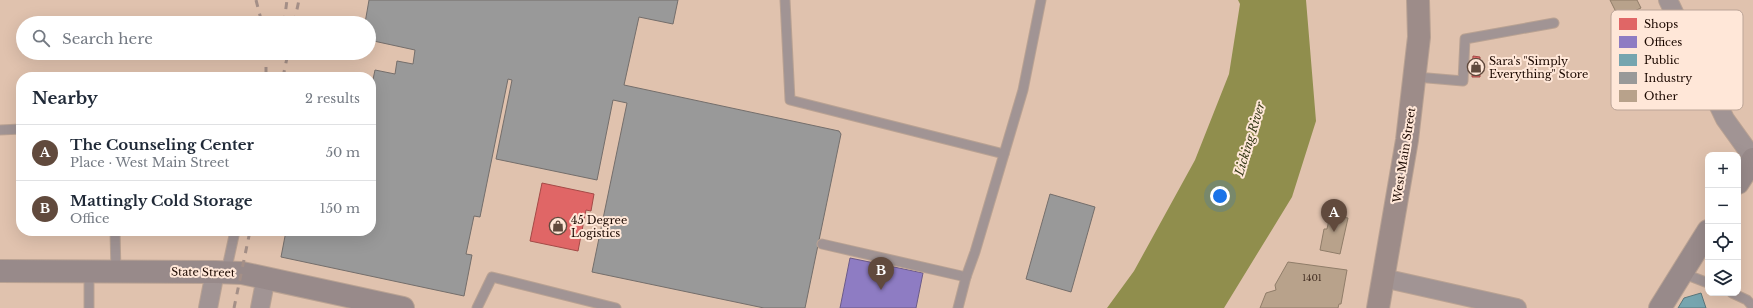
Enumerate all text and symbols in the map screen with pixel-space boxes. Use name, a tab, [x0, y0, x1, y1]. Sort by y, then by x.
legend	[1611, 10, 1743, 110]
search box	[16, 16, 376, 60]
text: Shops	[1644, 17, 1678, 31]
icon: search	[30, 27, 52, 49]
text: Search here	[62, 29, 153, 48]
text: Offices	[1644, 35, 1682, 49]
text: Public	[1644, 53, 1679, 67]
place label: Sara's "Simply Everything" Store	[1489, 54, 1588, 81]
shop icon: Sara's "Simply Everything" Store	[1466, 57, 1486, 77]
text: Industry	[1644, 71, 1692, 85]
text: Nearby	[32, 88, 98, 109]
text: Other	[1644, 89, 1678, 103]
text: 2 results	[305, 90, 360, 107]
water label: Licking River	[1231, 100, 1268, 178]
street label: West Main Street	[1389, 105, 1419, 205]
text: The Counseling Center	[70, 135, 254, 154]
text: A	[40, 144, 50, 161]
text: 50 m	[326, 144, 360, 161]
map controls	[1705, 152, 1741, 296]
button: +	[1705, 152, 1741, 188]
text: Place · West Main Street	[70, 154, 229, 171]
your location	[1210, 186, 1230, 206]
button: −	[1705, 188, 1741, 224]
text: Mattingly Cold Storage	[70, 191, 252, 210]
pin: A	[1321, 199, 1347, 232]
text: B	[40, 200, 50, 217]
text: 150 m	[320, 200, 360, 217]
text: Office	[70, 210, 109, 227]
place label: 45 Degree Logistics	[571, 213, 627, 240]
shop icon: 45 Degree Logistics	[548, 216, 568, 236]
button: locate	[1705, 224, 1741, 260]
pin: B	[868, 257, 894, 290]
button: layers	[1705, 260, 1741, 296]
street label: State Street	[171, 264, 236, 280]
house number: 1401	[1302, 272, 1322, 283]

